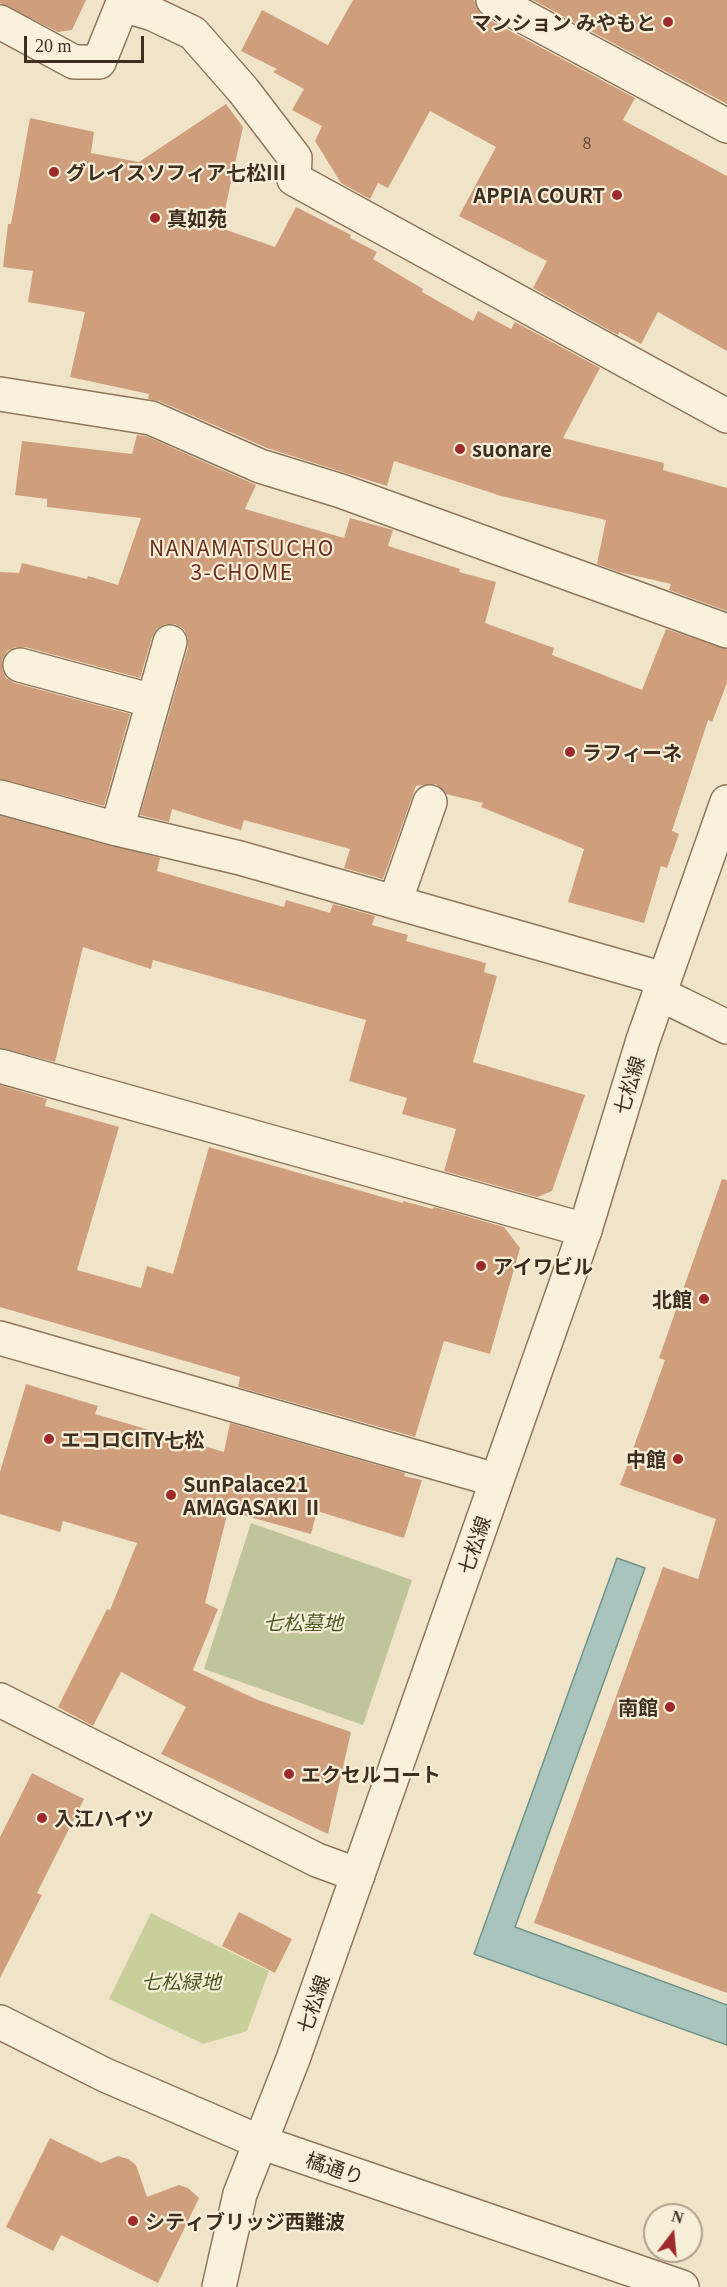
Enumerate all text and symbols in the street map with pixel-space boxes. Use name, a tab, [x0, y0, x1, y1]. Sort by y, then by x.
place label: マンション みやもと	[471, 10, 656, 34]
marker: マンション みやもと	[661, 15, 675, 29]
scale bar	[27, 24, 147, 62]
text: 20 m	[35, 36, 72, 56]
house number: 8	[583, 133, 591, 153]
place label: グレイスソフィア七松Ⅲ	[66, 160, 286, 184]
marker: グレイスソフィア七松Ⅲ	[47, 165, 61, 179]
place label: APPIA COURT	[473, 183, 605, 207]
marker: APPIA COURT	[610, 188, 624, 202]
place label: 真如苑	[167, 206, 227, 230]
marker: 真如苑	[148, 211, 162, 225]
place label: suonare	[472, 437, 552, 461]
marker: suonare	[453, 442, 467, 456]
district label: NANAMATSUCHO 3-CHOME	[149, 535, 335, 585]
place label: ラフィーネ	[582, 740, 682, 764]
marker: ラフィーネ	[563, 745, 577, 759]
street label: 七松線	[609, 1053, 649, 1117]
place label: アイワビル	[493, 1254, 593, 1278]
marker: アイワビル	[474, 1259, 488, 1273]
place label: 北館	[652, 1287, 692, 1311]
marker: 北館	[697, 1292, 711, 1306]
place label: エコロCITY七松	[61, 1427, 204, 1451]
marker: エコロCITY七松	[42, 1432, 56, 1446]
place label: 中館	[626, 1447, 666, 1471]
marker: 中館	[671, 1452, 685, 1466]
place label: SunPalace21 AMAGASAKI Ⅱ	[183, 1472, 322, 1519]
marker: SunPalace21 AMAGASAKI Ⅱ	[164, 1488, 178, 1502]
street label: 七松線	[453, 1513, 495, 1577]
park label: 七松墓地	[263, 1610, 343, 1634]
place label: 南館	[618, 1695, 658, 1719]
marker: 南館	[663, 1700, 677, 1714]
place label: エクセルコート	[301, 1762, 441, 1786]
marker: エクセルコート	[282, 1767, 296, 1781]
place label: 入江ハイツ	[54, 1806, 154, 1830]
marker: 入江ハイツ	[35, 1811, 49, 1825]
park label: 七松緑地	[141, 1969, 221, 1993]
street label: 七松線	[292, 1972, 334, 2036]
street label: 橘通り	[303, 2147, 367, 2189]
north arrow	[643, 2203, 703, 2263]
text: N	[670, 2207, 685, 2227]
place label: シティブリッジ西難波	[145, 2209, 345, 2233]
marker: シティブリッジ西難波	[126, 2214, 140, 2228]

